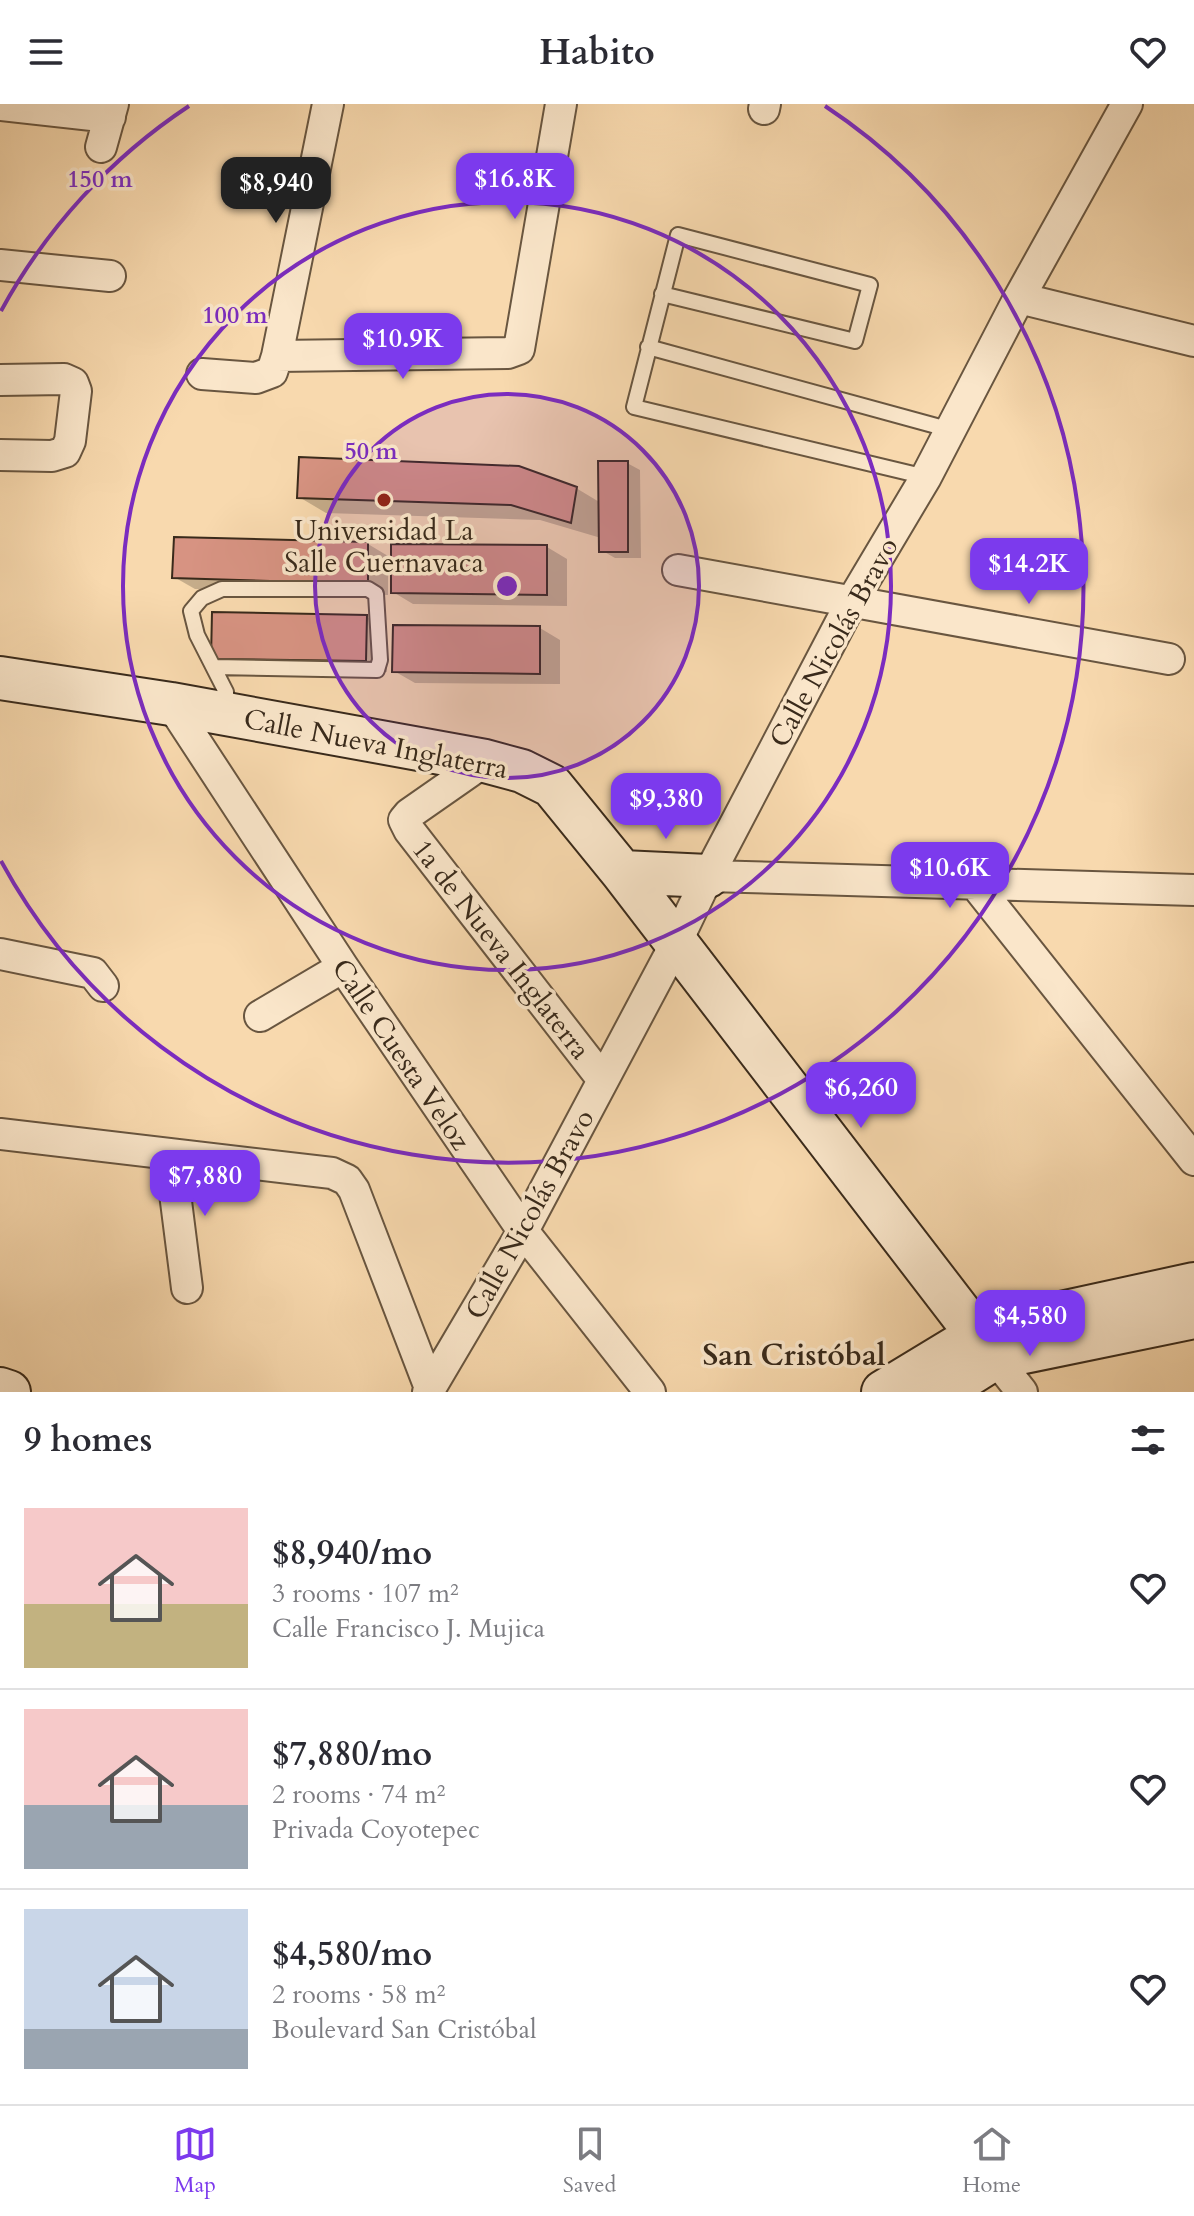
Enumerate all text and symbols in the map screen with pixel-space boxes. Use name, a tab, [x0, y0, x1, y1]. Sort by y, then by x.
text: Habito	[539, 28, 655, 77]
icon: menu	[24, 30, 68, 74]
icon: heart	[1126, 30, 1170, 74]
pin: $16.8K	[450, 153, 580, 221]
pin: $8,940	[211, 157, 341, 225]
text: $16.8K	[474, 161, 556, 196]
text: 150 m	[67, 163, 134, 196]
text: $8,940	[239, 165, 313, 200]
text: 100 m	[202, 299, 269, 332]
pin: $10.9K	[338, 313, 468, 381]
text: $10.9K	[362, 321, 444, 356]
text: 50 m	[344, 435, 398, 468]
marker: Universidad La Salle Cuernavaca	[375, 491, 393, 509]
place label: Universidad La Salle Cuernavaca	[284, 512, 484, 582]
street label: Calle Nicolás Bravo	[760, 531, 907, 754]
pin: $14.2K	[964, 538, 1094, 606]
text: $14.2K	[988, 546, 1070, 581]
centre of rings	[493, 572, 521, 600]
street label: Calle Nueva Inglaterra	[241, 700, 511, 788]
pin: $9,380	[601, 773, 731, 841]
text: $9,380	[629, 781, 703, 816]
street label: 1a de Nueva Inglaterra	[403, 832, 599, 1067]
pin: $10.6K	[885, 842, 1015, 910]
text: $10.6K	[909, 850, 991, 885]
street label: Calle Cuesta Veloz	[323, 951, 480, 1158]
pin: $6,260	[796, 1062, 926, 1130]
text: $6,260	[824, 1070, 898, 1105]
street label: Calle Nicolás Bravo	[456, 1103, 603, 1326]
pin: $7,880	[140, 1150, 270, 1218]
text: $7,880	[168, 1158, 242, 1193]
pin: $4,580	[965, 1290, 1095, 1358]
text: $4,580	[993, 1298, 1067, 1333]
district label: San Cristóbal	[702, 1335, 886, 1376]
text: 9 homes	[24, 1417, 152, 1463]
icon: filters	[1126, 1418, 1170, 1462]
text: $8,940/mo	[272, 1530, 432, 1576]
icon: home	[88, 1540, 184, 1636]
icon: heart	[1126, 1566, 1170, 1610]
text: 3 rooms · 107 m²	[272, 1576, 459, 1611]
text: Calle Francisco J. Mujica	[272, 1611, 545, 1646]
text: $7,880/mo	[272, 1731, 432, 1777]
icon: home	[88, 1741, 184, 1837]
icon: heart	[1126, 1767, 1170, 1811]
text: 2 rooms · 74 m²	[272, 1777, 445, 1812]
text: Privada Coyotepec	[272, 1812, 480, 1847]
text: $4,580/mo	[272, 1931, 432, 1977]
icon: home	[88, 1941, 184, 2037]
icon: heart	[1126, 1967, 1170, 2011]
text: 2 rooms · 58 m²	[272, 1977, 445, 2012]
text: Boulevard San Cristóbal	[272, 2012, 537, 2047]
tab: Map	[173, 2122, 217, 2200]
tab: Saved	[563, 2122, 616, 2200]
tab: Home	[962, 2122, 1021, 2200]

